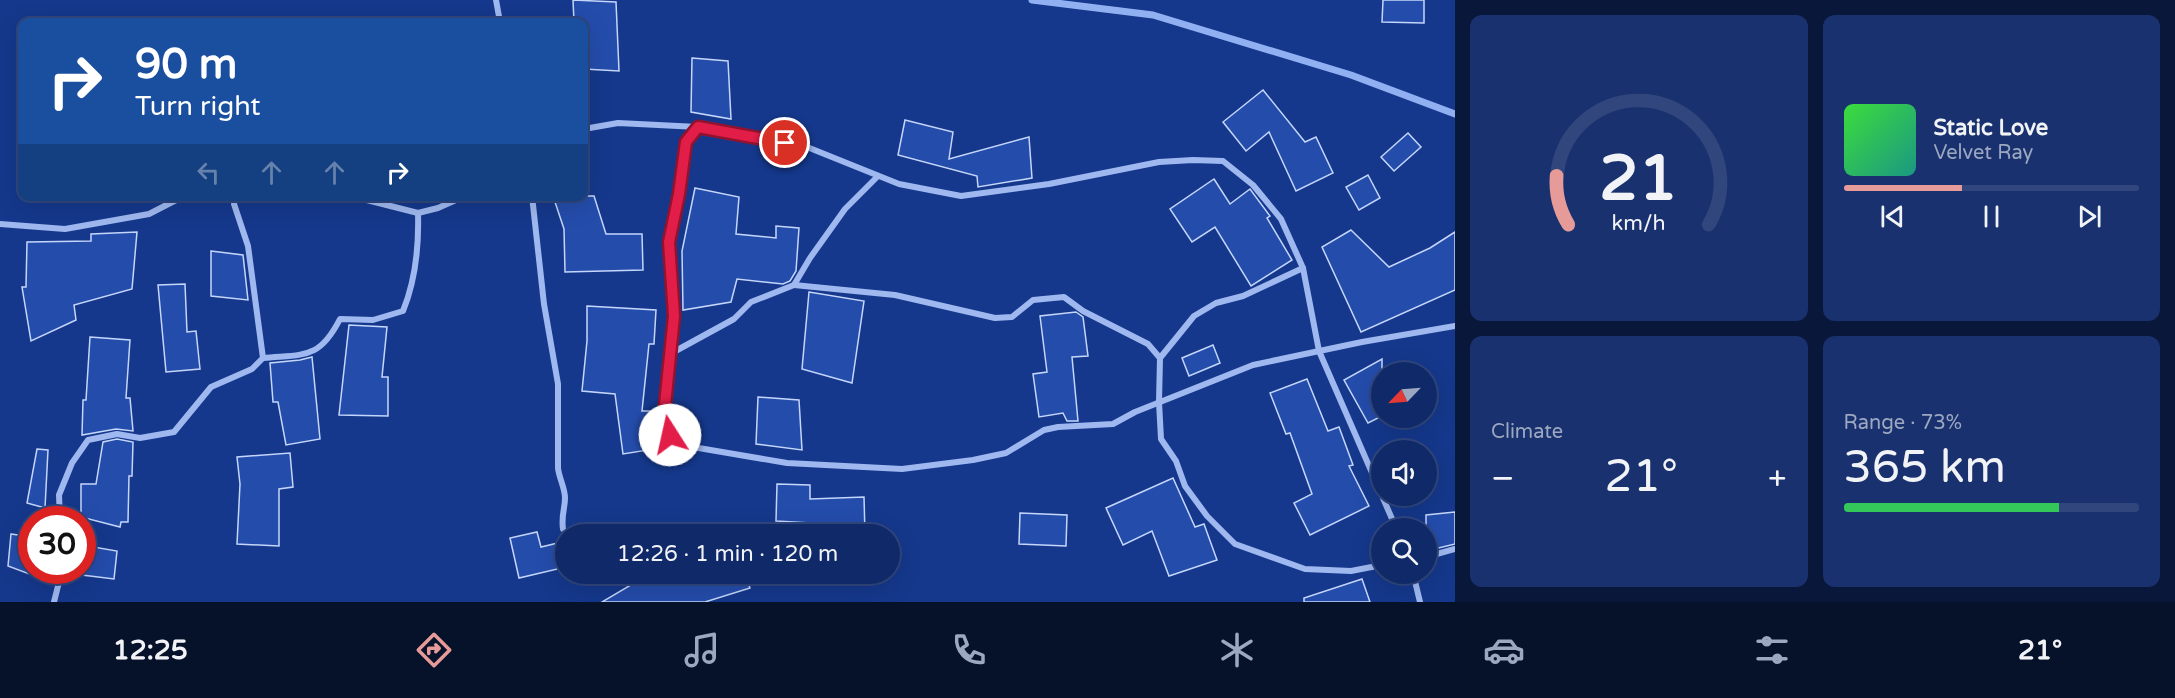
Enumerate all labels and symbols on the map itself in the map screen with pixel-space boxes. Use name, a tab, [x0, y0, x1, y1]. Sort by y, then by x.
pin	[759, 117, 810, 168]
north arrow	[1371, 362, 1437, 428]
position arrow	[638, 403, 702, 467]
speed limit sign: 30	[18, 506, 96, 584]

